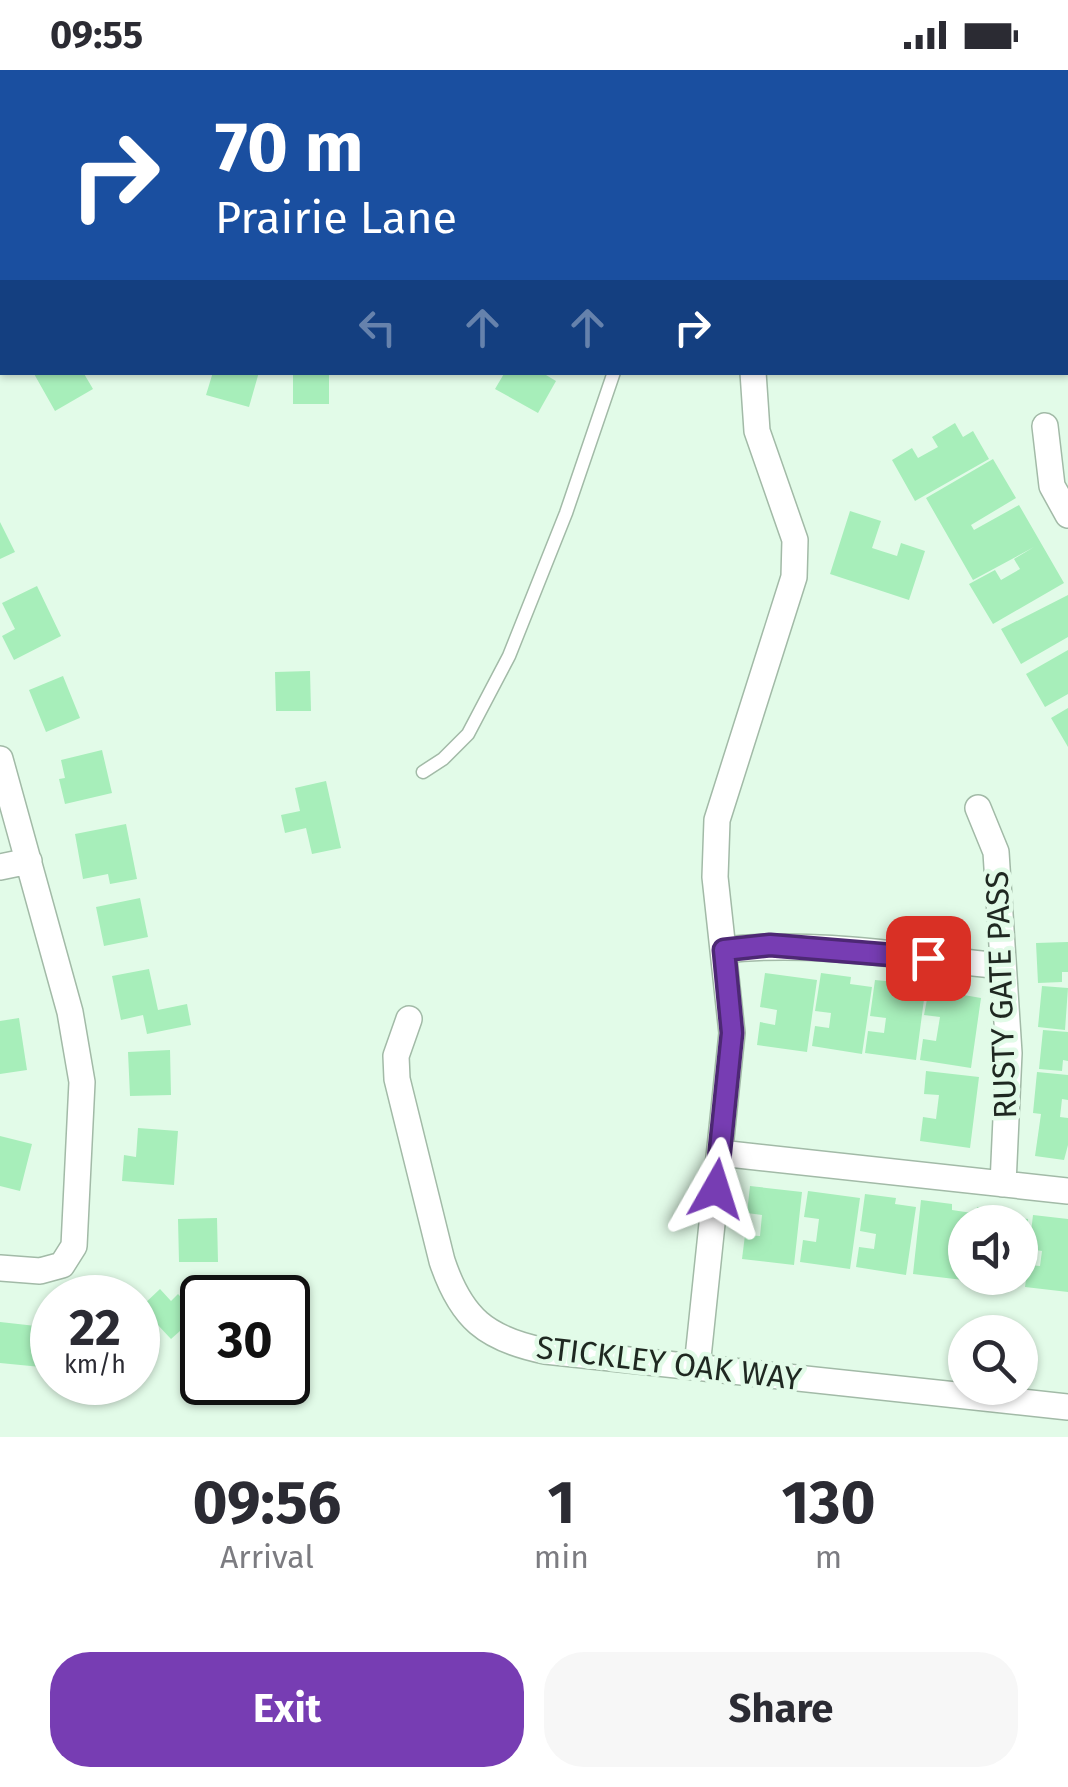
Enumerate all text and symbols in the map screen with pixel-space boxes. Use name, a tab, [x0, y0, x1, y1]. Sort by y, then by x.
text: 09:55	[50, 12, 143, 58]
text: 70 m	[215, 106, 364, 190]
icon: right	[50, 110, 180, 240]
text: Prairie Lane	[215, 191, 457, 245]
icon: left	[350, 300, 405, 355]
icon: ahead	[455, 300, 510, 355]
icon: ahead	[560, 300, 615, 355]
icon: right	[665, 300, 720, 355]
street label: RUSTY GATE PASS	[978, 870, 1024, 1120]
pin	[886, 916, 971, 1001]
icon: arrive	[901, 931, 956, 986]
position arrow	[664, 1137, 768, 1241]
map controls	[948, 1205, 1038, 1405]
button: sound	[948, 1205, 1038, 1295]
speed limit sign: 30	[180, 1275, 310, 1405]
text: 22	[69, 1298, 121, 1358]
button: search	[948, 1315, 1038, 1405]
street label: STICKLEY OAK WAY	[534, 1328, 804, 1398]
text: km/h	[64, 1350, 126, 1380]
text: 09:56	[192, 1467, 341, 1539]
text: 1	[547, 1467, 575, 1539]
text: 130	[781, 1467, 876, 1539]
text: Arrival	[220, 1538, 314, 1576]
text: min	[534, 1538, 589, 1576]
text: m	[815, 1538, 842, 1576]
button: Exit	[50, 1652, 524, 1767]
button: Share	[544, 1652, 1018, 1767]

